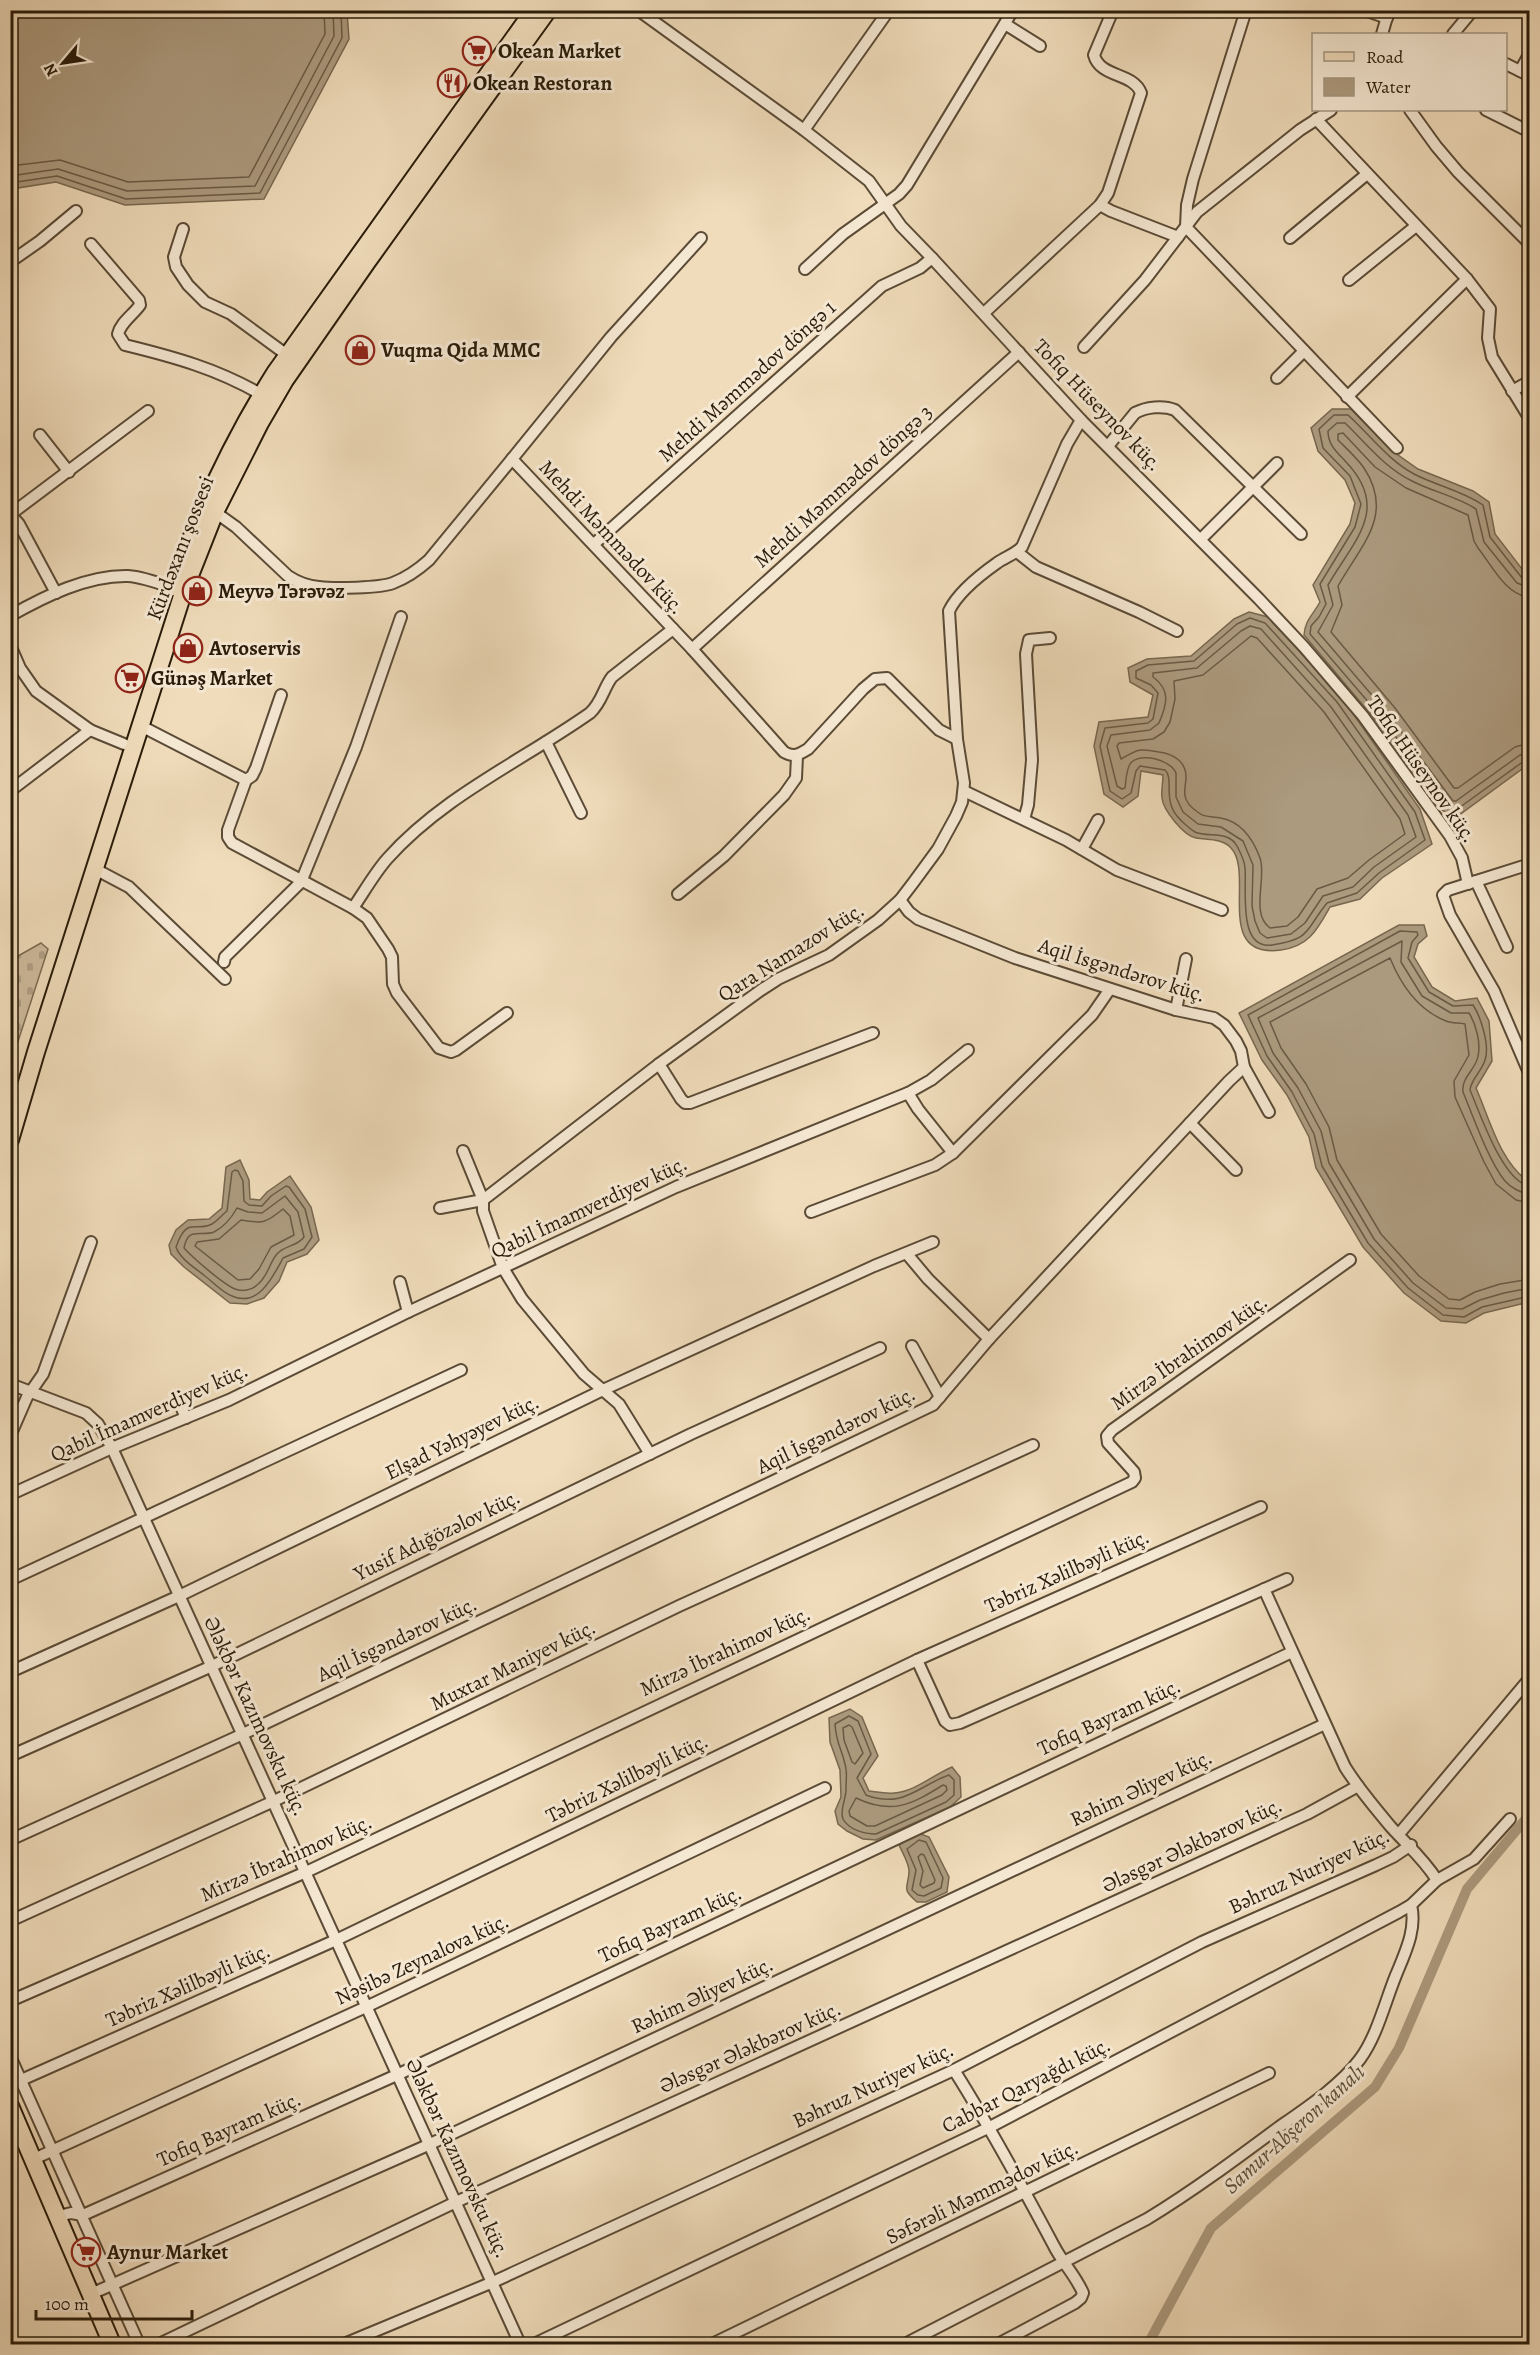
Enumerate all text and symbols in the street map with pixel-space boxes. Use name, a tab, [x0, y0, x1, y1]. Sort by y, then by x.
north arrow	[33, 33, 93, 93]
legend	[1312, 33, 1507, 111]
supermarket icon: Okean Market	[461, 35, 493, 67]
place label: Okean Market	[498, 37, 621, 65]
text: Road	[1366, 45, 1404, 69]
text: N	[38, 59, 63, 80]
restaurant icon: Okean Restoran	[436, 67, 468, 99]
place label: Okean Restoran	[473, 69, 612, 97]
text: Water	[1365, 75, 1411, 99]
street label: Mehdi Məmmədov döngə 1	[652, 294, 842, 468]
street label: Tofiq Hüseynov küç.	[1027, 333, 1169, 477]
shop icon: Vuqma Qida MMC	[344, 334, 376, 366]
place label: Vuqma Qida MMC	[380, 336, 540, 364]
street label: Mehdi Məmmədov döngə 3	[748, 398, 938, 574]
street label: Mehdi Məmmədov küç.	[533, 454, 691, 620]
street label: Kürdəxanı şossesi	[140, 472, 220, 624]
shop icon: Meyvə Tərəvəz	[181, 575, 213, 607]
place label: Meyvə Tərəvəz	[218, 577, 345, 605]
shop icon: Avtoservis	[172, 632, 204, 664]
place label: Avtoservis	[208, 634, 301, 662]
supermarket icon: Günəş Market	[114, 662, 146, 694]
place label: Günəş Market	[151, 664, 273, 692]
street label: Tofiq Hüseynov küç.	[1361, 690, 1483, 848]
street label: Qara Namazov küç.	[712, 896, 870, 1008]
street label: Aqil İsgəndərov küç.	[1034, 931, 1209, 1009]
street label: Qabil İmamverdiyev küç.	[486, 1149, 692, 1265]
street label: Mirzə İbrahimov küç.	[1105, 1287, 1273, 1417]
street label: Qabil İmamverdiyev küç.	[46, 1356, 252, 1468]
street label: Aqil İsgəndərov küç.	[751, 1379, 920, 1481]
street label: Elşad Yəhyəyev küç.	[380, 1388, 544, 1486]
street label: Yusif Adığözəlov küç.	[348, 1483, 525, 1588]
street label: Təbriz Xəlilbəyli küç.	[980, 1522, 1154, 1620]
street label: Aqil İsgəndərov küç.	[311, 1590, 482, 1689]
street label: Mirzə İbrahimov küç.	[635, 1599, 815, 1703]
street label: Ələkbər Kazımovsku küç.	[197, 1612, 315, 1820]
street label: Muxtar Maniyev küç.	[426, 1613, 600, 1717]
street label: Tofiq Bayram küç.	[1033, 1672, 1185, 1762]
street label: Təbriz Xəlilbəyli küç.	[541, 1726, 713, 1830]
street label: Rəhim Əliyev küç.	[1065, 1743, 1217, 1833]
street label: Ələsgər Ələkbərov küç.	[1097, 1791, 1287, 1899]
street label: Mirzə İbrahimov küç.	[196, 1808, 376, 1908]
street label: Bəhruz Nuriyev küç.	[1224, 1821, 1394, 1921]
street label: Tofiq Bayram küç.	[594, 1879, 746, 1969]
street label: Nəsibə Zeynalova küç.	[330, 1906, 514, 2012]
street label: Təbriz Xəlilbəyli küç.	[101, 1936, 275, 2034]
street label: Rəhim Əliyev küç.	[626, 1950, 778, 2040]
street label: Ələsgər Ələkbərov küç.	[655, 1994, 845, 2100]
street label: Cabbar Qaryağdı küç.	[937, 2030, 1115, 2140]
street label: Bəhruz Nuriyev küç.	[788, 2035, 958, 2135]
street label: Ələkbər Kazımovsku küç.	[399, 2054, 517, 2262]
water label: Samur-Abşeron kanalı	[1217, 2057, 1371, 2201]
street label: Tofiq Bayram küç.	[152, 2085, 306, 2173]
street label: Səfərəli Məmmədov küç.	[881, 2133, 1083, 2251]
supermarket icon: Aynur Market	[70, 2236, 102, 2268]
place label: Aynur Market	[106, 2238, 228, 2266]
scale bar	[36, 2283, 192, 2321]
text: 100 m	[45, 2292, 89, 2316]

